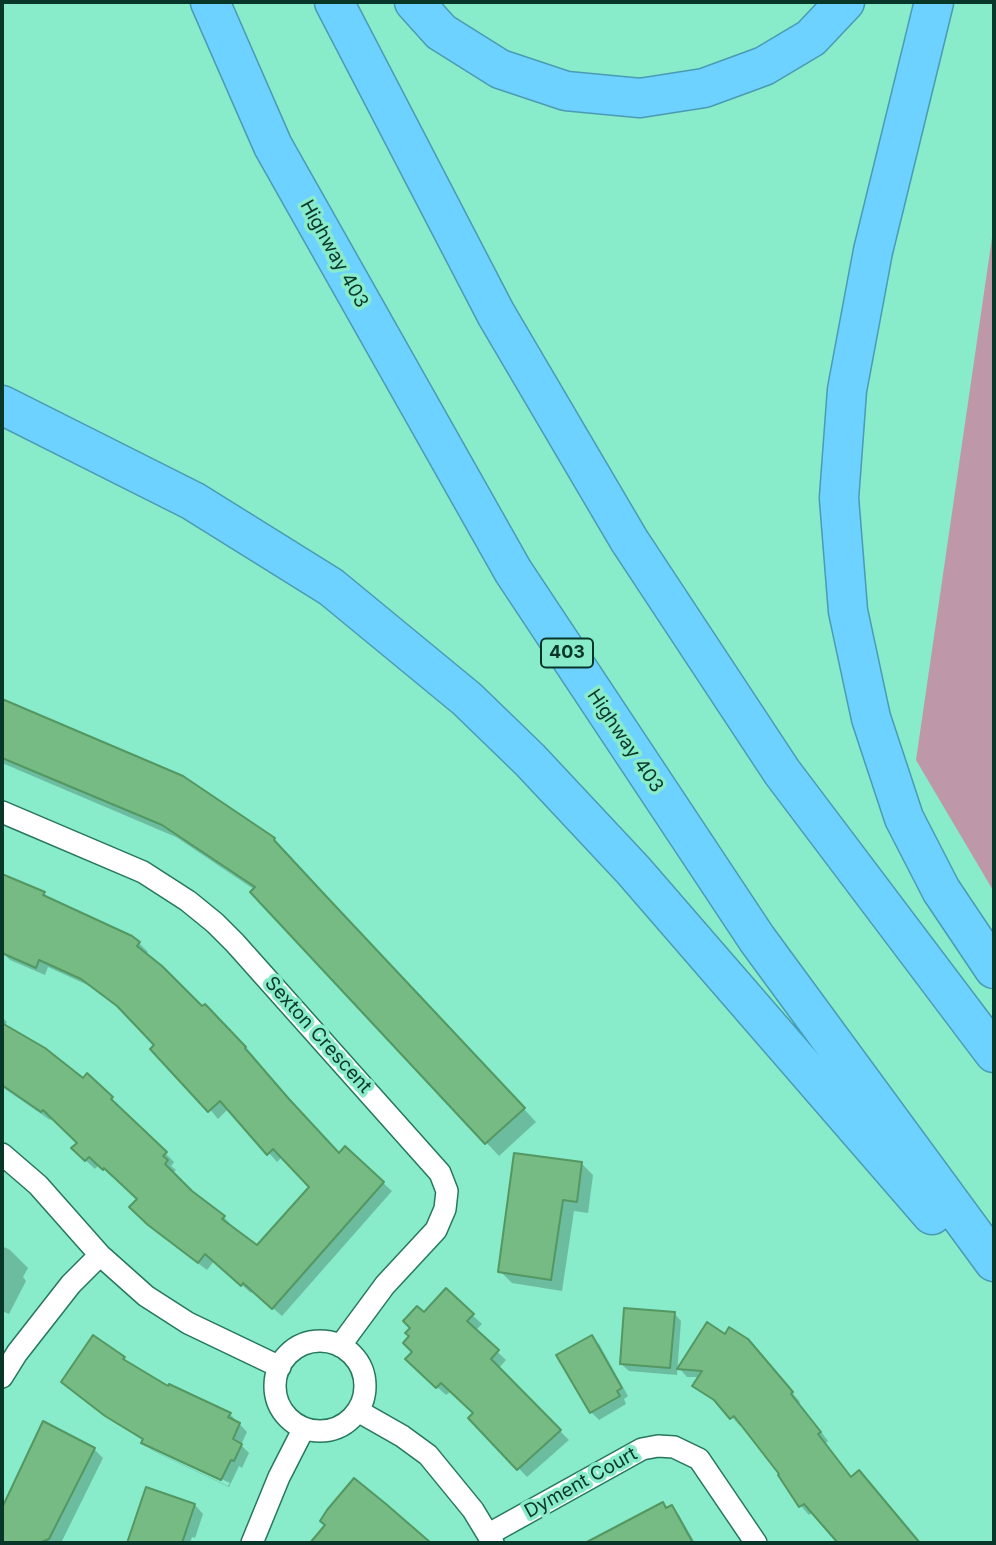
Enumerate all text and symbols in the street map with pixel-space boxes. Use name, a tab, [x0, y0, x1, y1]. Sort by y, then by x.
street label: Highway 403	[295, 196, 373, 312]
road number: 403	[541, 638, 593, 668]
street label: Highway 403	[582, 685, 668, 797]
street label: Sexton Crescent	[260, 972, 376, 1098]
street label: Dyment Court	[521, 1443, 641, 1523]

